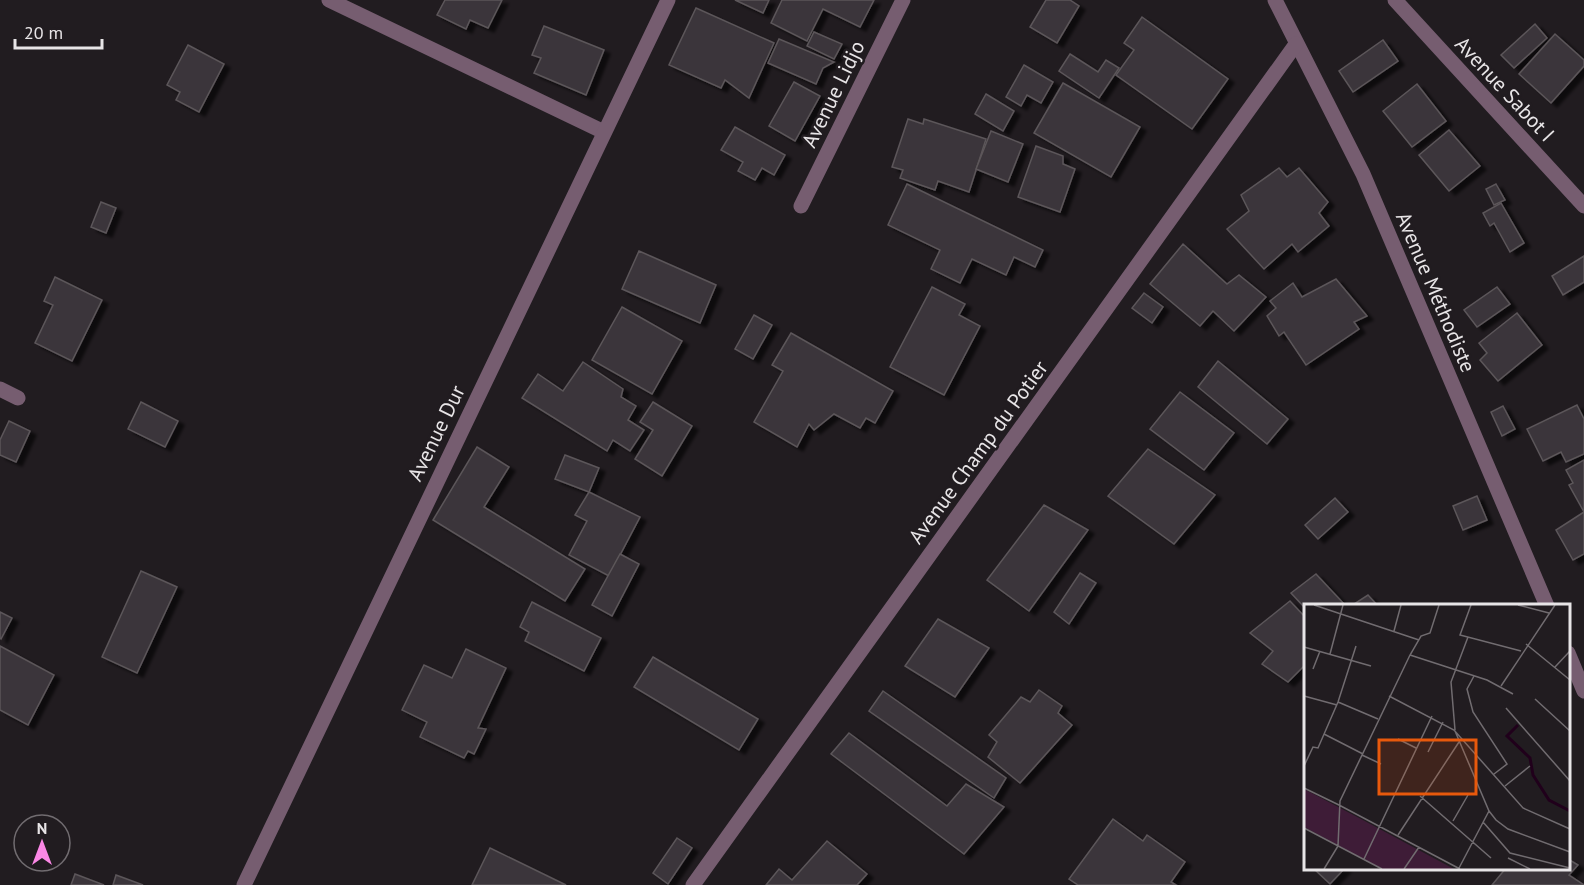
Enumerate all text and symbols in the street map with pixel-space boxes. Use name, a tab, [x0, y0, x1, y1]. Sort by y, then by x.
scale bar	[15, 12, 102, 50]
text: 20 m	[24, 21, 63, 44]
street label: Avenue Sabot I	[1449, 31, 1561, 147]
street label: Avenue Lidjo	[795, 36, 871, 152]
street label: Avenue Méthodiste	[1390, 208, 1482, 376]
street label: Avenue Champ du Potier	[902, 355, 1054, 549]
street label: Avenue Dur	[401, 381, 471, 485]
inset map	[1304, 604, 1569, 870]
north arrow	[12, 813, 72, 873]
text: N	[37, 818, 47, 838]

